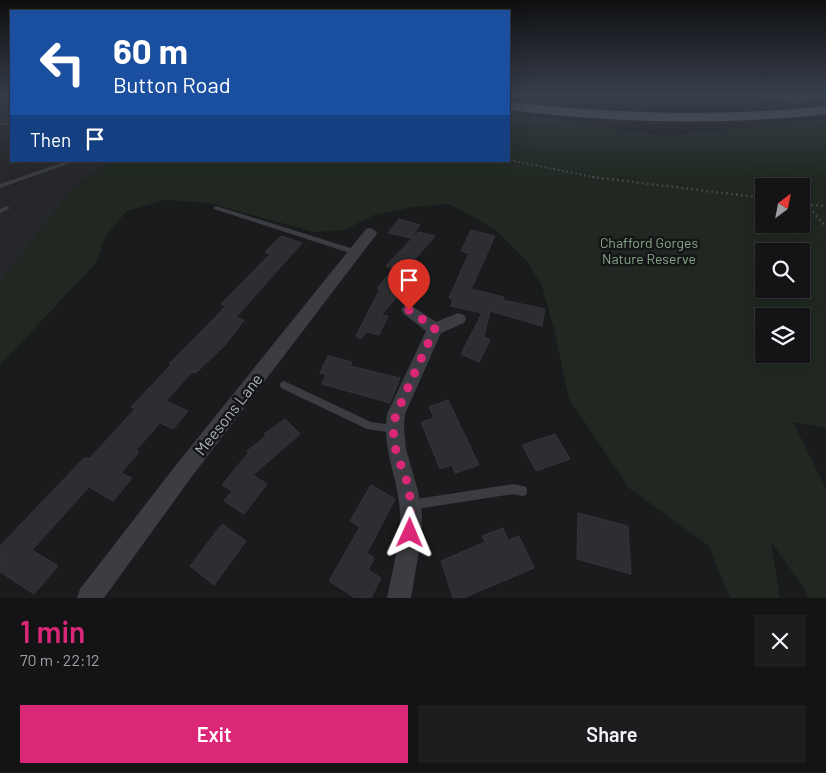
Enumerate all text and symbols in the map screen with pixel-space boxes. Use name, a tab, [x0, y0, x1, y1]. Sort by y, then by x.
text: 60 m	[113, 29, 188, 71]
icon: left	[30, 30, 95, 95]
text: Button Road	[113, 71, 231, 97]
icon: arrive	[81, 125, 109, 153]
text: Then	[30, 128, 71, 151]
north arrow	[755, 178, 810, 232]
map controls	[755, 178, 810, 363]
park label: Chafford Gorges Nature Reserve	[600, 234, 698, 267]
button: search	[755, 243, 810, 298]
pin	[388, 259, 430, 310]
icon: arrive	[395, 266, 423, 294]
button: layers	[755, 308, 810, 363]
street label: Meesons Lane	[190, 369, 266, 459]
position arrow	[383, 506, 435, 558]
text: 1 min	[20, 613, 85, 649]
button: close	[754, 615, 806, 667]
text: 70 m · 22:12	[20, 650, 100, 669]
button: Exit	[20, 705, 408, 763]
button: Share	[418, 705, 806, 763]

